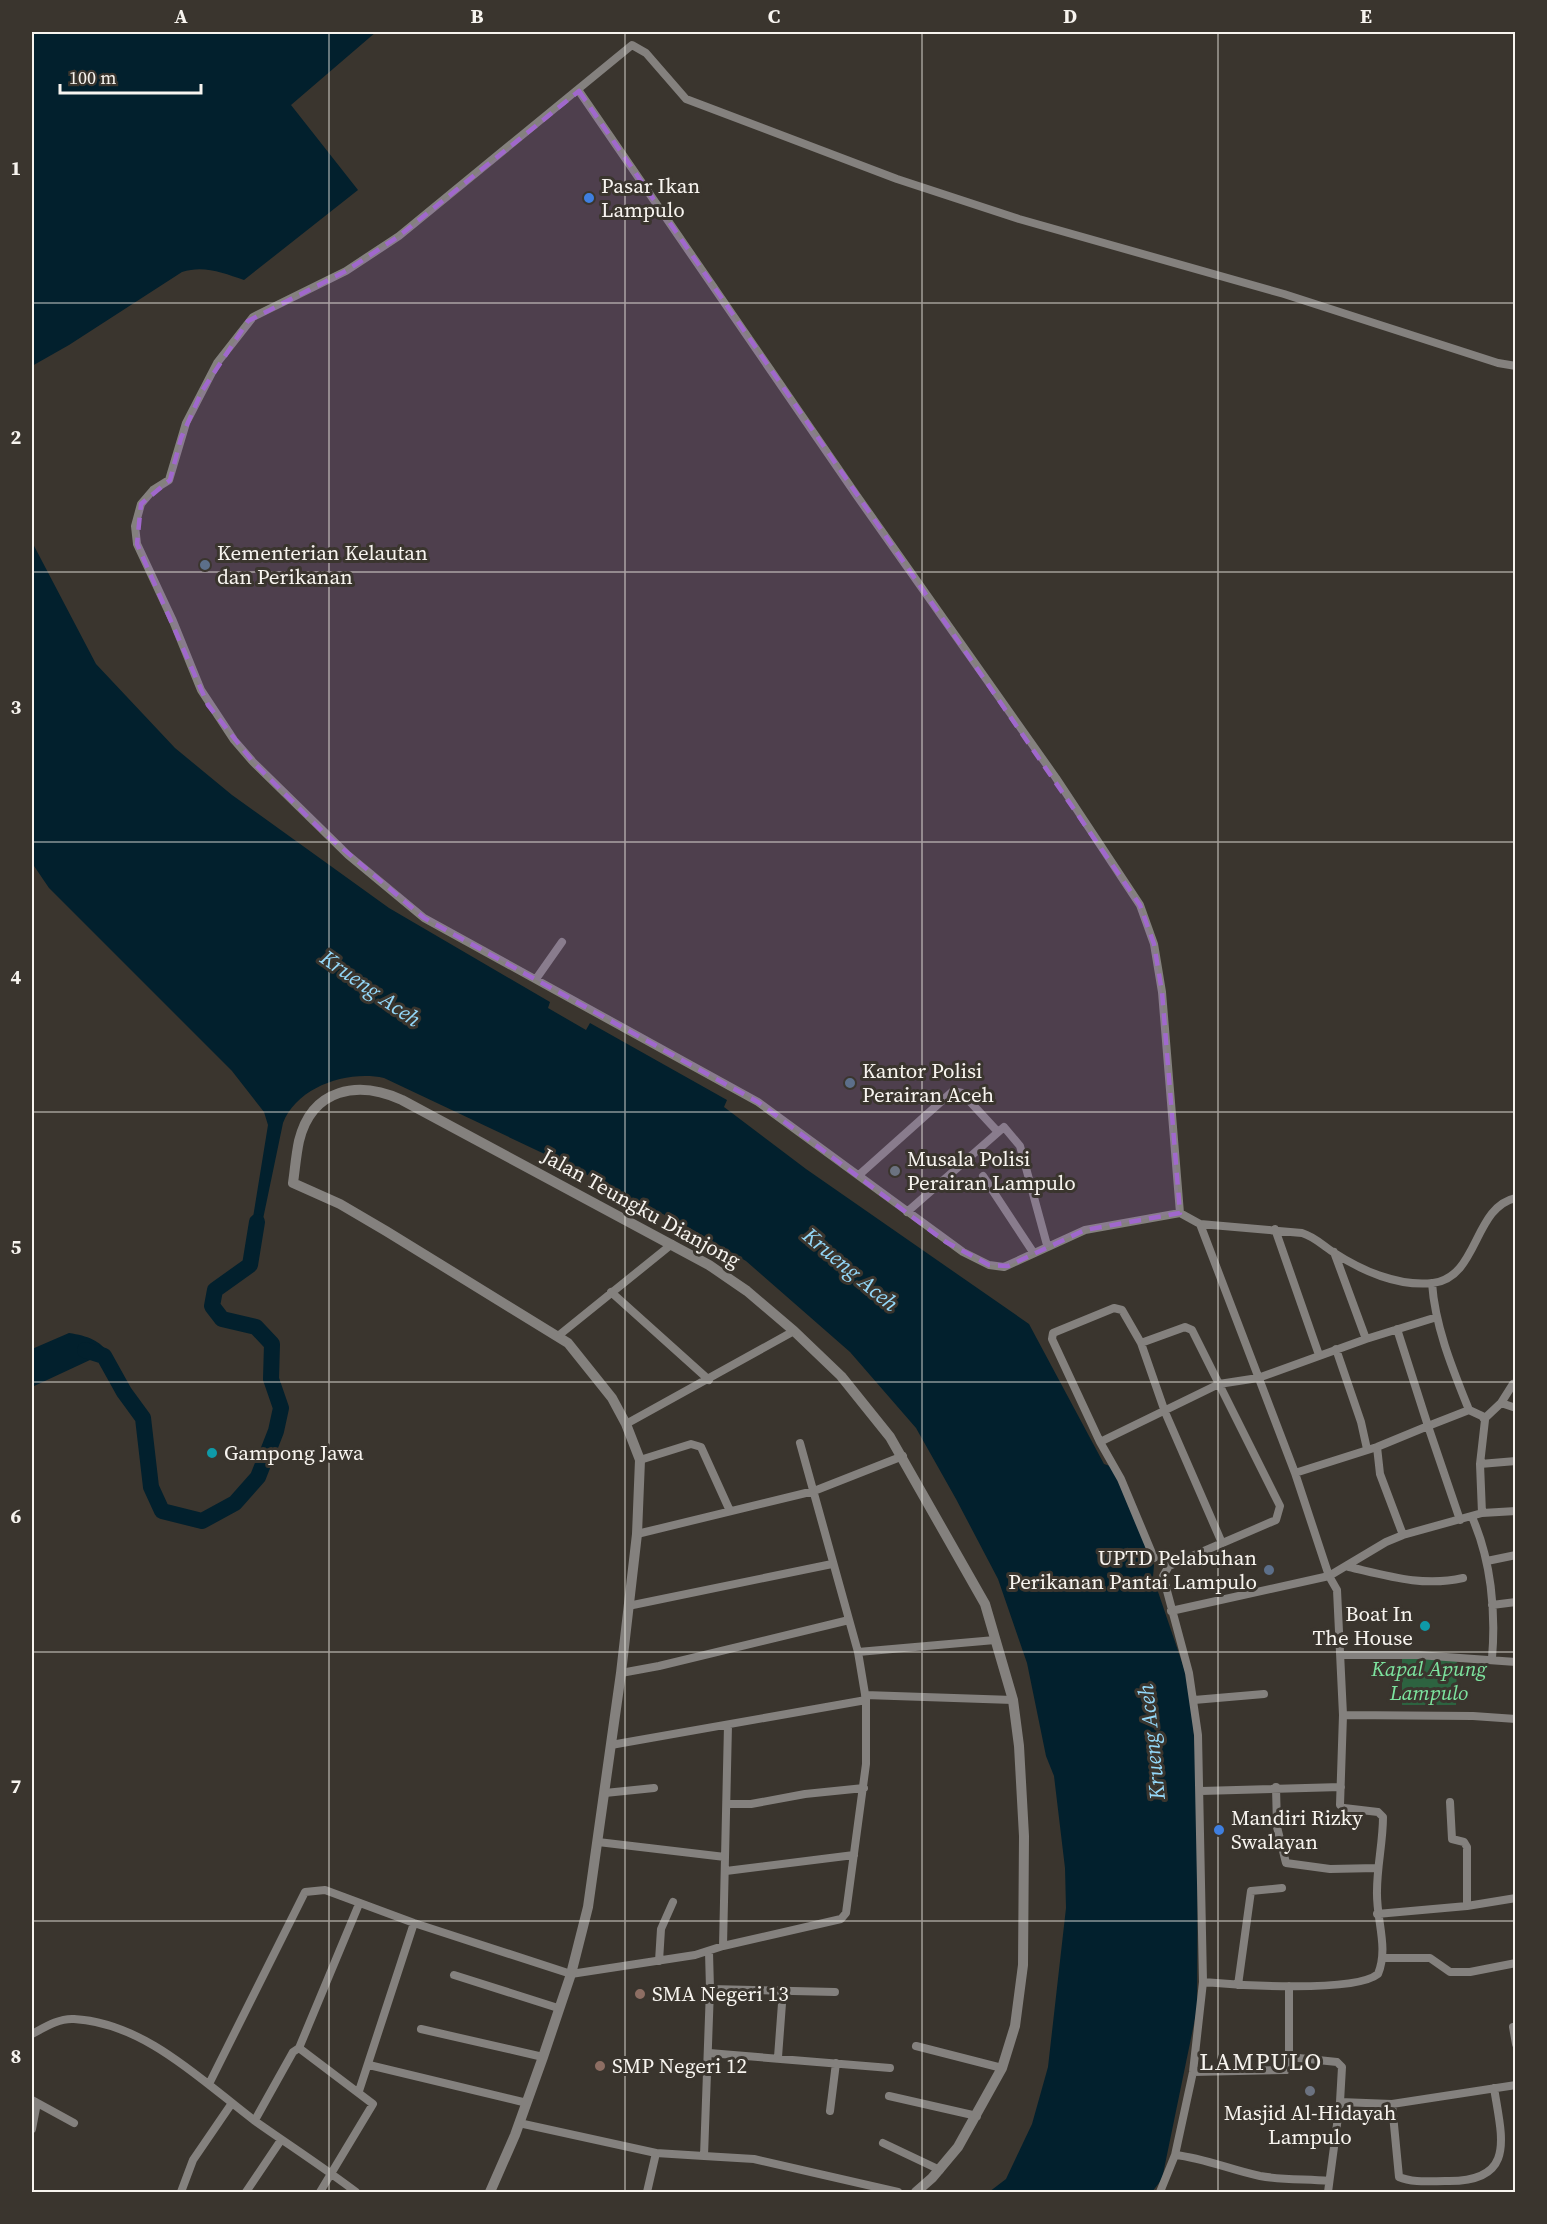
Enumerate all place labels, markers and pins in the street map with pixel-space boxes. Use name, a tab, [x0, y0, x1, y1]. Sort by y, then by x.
place label: Pasar Ikan Lampulo	[601, 171, 700, 224]
marker: Pasar Ikan Lampulo	[582, 191, 596, 205]
place label: Kementerian Kelautan dan Perikanan	[217, 538, 428, 591]
marker: Kementerian Kelautan dan Perikanan	[198, 558, 212, 572]
place label: Kantor Polisi Perairan Aceh	[862, 1056, 994, 1109]
marker: Kantor Polisi Perairan Aceh	[843, 1076, 857, 1090]
place label: Musala Polisi Perairan Lampulo	[907, 1144, 1076, 1197]
marker: Musala Polisi Perairan Lampulo	[888, 1164, 902, 1178]
place label: Gampong Jawa	[224, 1438, 364, 1467]
marker: Gampong Jawa	[205, 1446, 219, 1460]
place label: UPTD Pelabuhan Perikanan Pantai Lampulo	[1008, 1543, 1257, 1596]
marker: UPTD Pelabuhan Perikanan Pantai Lampulo	[1262, 1563, 1276, 1577]
place label: Boat In The House	[1313, 1599, 1413, 1652]
marker: Boat In The House	[1418, 1619, 1432, 1633]
place label: Mandiri Rizky Swalayan	[1231, 1803, 1363, 1856]
marker: Mandiri Rizky Swalayan	[1212, 1823, 1226, 1837]
place label: SMA Negeri 13	[652, 1979, 789, 2008]
marker: SMA Negeri 13	[633, 1987, 647, 2001]
place label: SMP Negeri 12	[612, 2051, 747, 2080]
marker: SMP Negeri 12	[593, 2059, 607, 2073]
marker: Masjid Al-Hidayah Lampulo	[1303, 2084, 1317, 2098]
place label: Masjid Al-Hidayah Lampulo	[1224, 2098, 1396, 2151]

